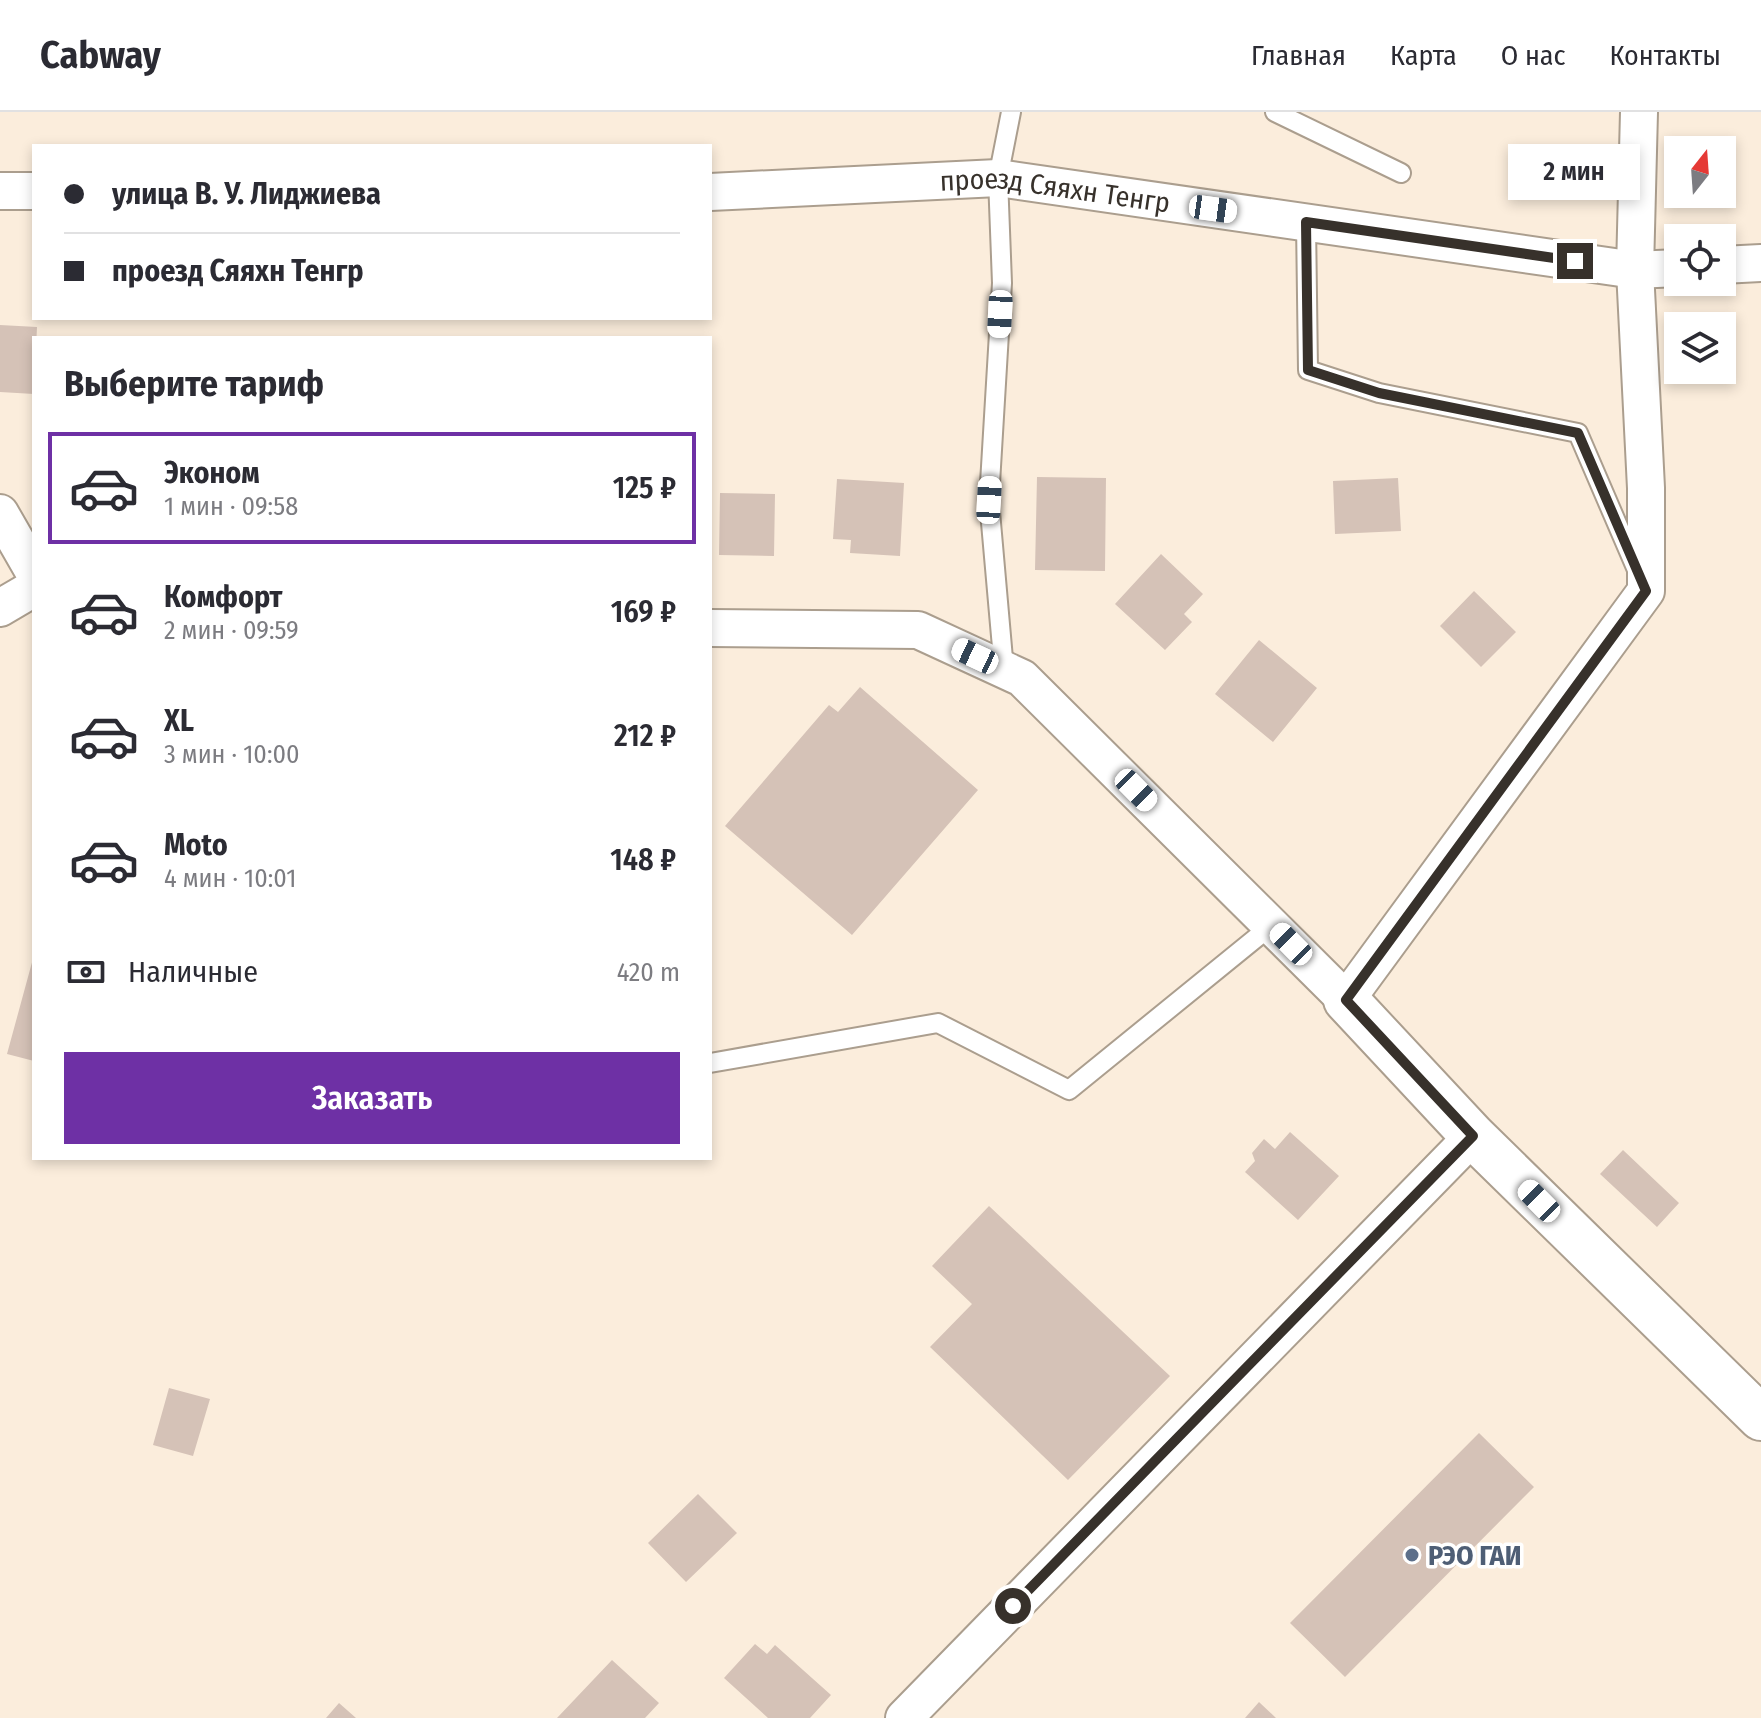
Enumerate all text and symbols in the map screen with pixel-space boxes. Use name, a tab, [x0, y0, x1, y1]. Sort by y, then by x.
text: Cabway	[40, 32, 161, 78]
text: Главная	[1251, 39, 1346, 72]
text: Карта	[1390, 39, 1457, 72]
text: О нас	[1501, 39, 1566, 72]
text: Контакты	[1610, 39, 1721, 72]
north arrow	[1664, 136, 1736, 208]
map controls	[1664, 136, 1736, 384]
callout: 2 мин	[1509, 145, 1641, 201]
text: 2 мин	[1543, 156, 1605, 187]
street label: проезд Сяяхн Тенгр	[939, 162, 1172, 220]
text: улица В. У. Лиджиева	[112, 176, 381, 212]
car	[1188, 194, 1238, 224]
button: locate	[1664, 224, 1736, 296]
route end	[1557, 243, 1593, 279]
text: проезд Сяяхн Тенгр	[112, 253, 364, 289]
car	[987, 289, 1013, 339]
button: layers	[1664, 312, 1736, 384]
text: Выберите тариф	[64, 362, 324, 406]
icon: car	[68, 452, 140, 524]
text: Эконом	[164, 455, 260, 491]
text: 125 ₽	[613, 470, 676, 506]
car	[976, 475, 1002, 525]
text: 1 мин · 09:58	[164, 491, 298, 522]
icon: car	[68, 576, 140, 648]
text: Комфорт	[164, 579, 282, 615]
text: 169 ₽	[611, 594, 676, 630]
text: 2 мин · 09:59	[164, 615, 299, 646]
car	[948, 635, 1002, 677]
icon: car	[68, 700, 140, 772]
text: XL	[164, 703, 194, 739]
text: 212 ₽	[614, 718, 676, 754]
text: 3 мин · 10:00	[164, 739, 300, 770]
car	[1111, 765, 1161, 815]
icon: car	[68, 824, 140, 896]
text: Moto	[164, 827, 228, 863]
text: 148 ₽	[610, 842, 676, 878]
text: 4 мин · 10:01	[164, 863, 296, 894]
car	[1266, 919, 1316, 969]
icon: cash	[64, 950, 108, 994]
text: Наличные	[128, 954, 258, 990]
text: 420 m	[617, 957, 680, 988]
button: Заказать	[64, 1052, 680, 1144]
car	[1514, 1176, 1564, 1226]
place label: РЭО ГАИ	[1428, 1539, 1521, 1572]
marker: РЭО ГАИ	[1403, 1546, 1421, 1564]
route start	[995, 1588, 1031, 1624]

